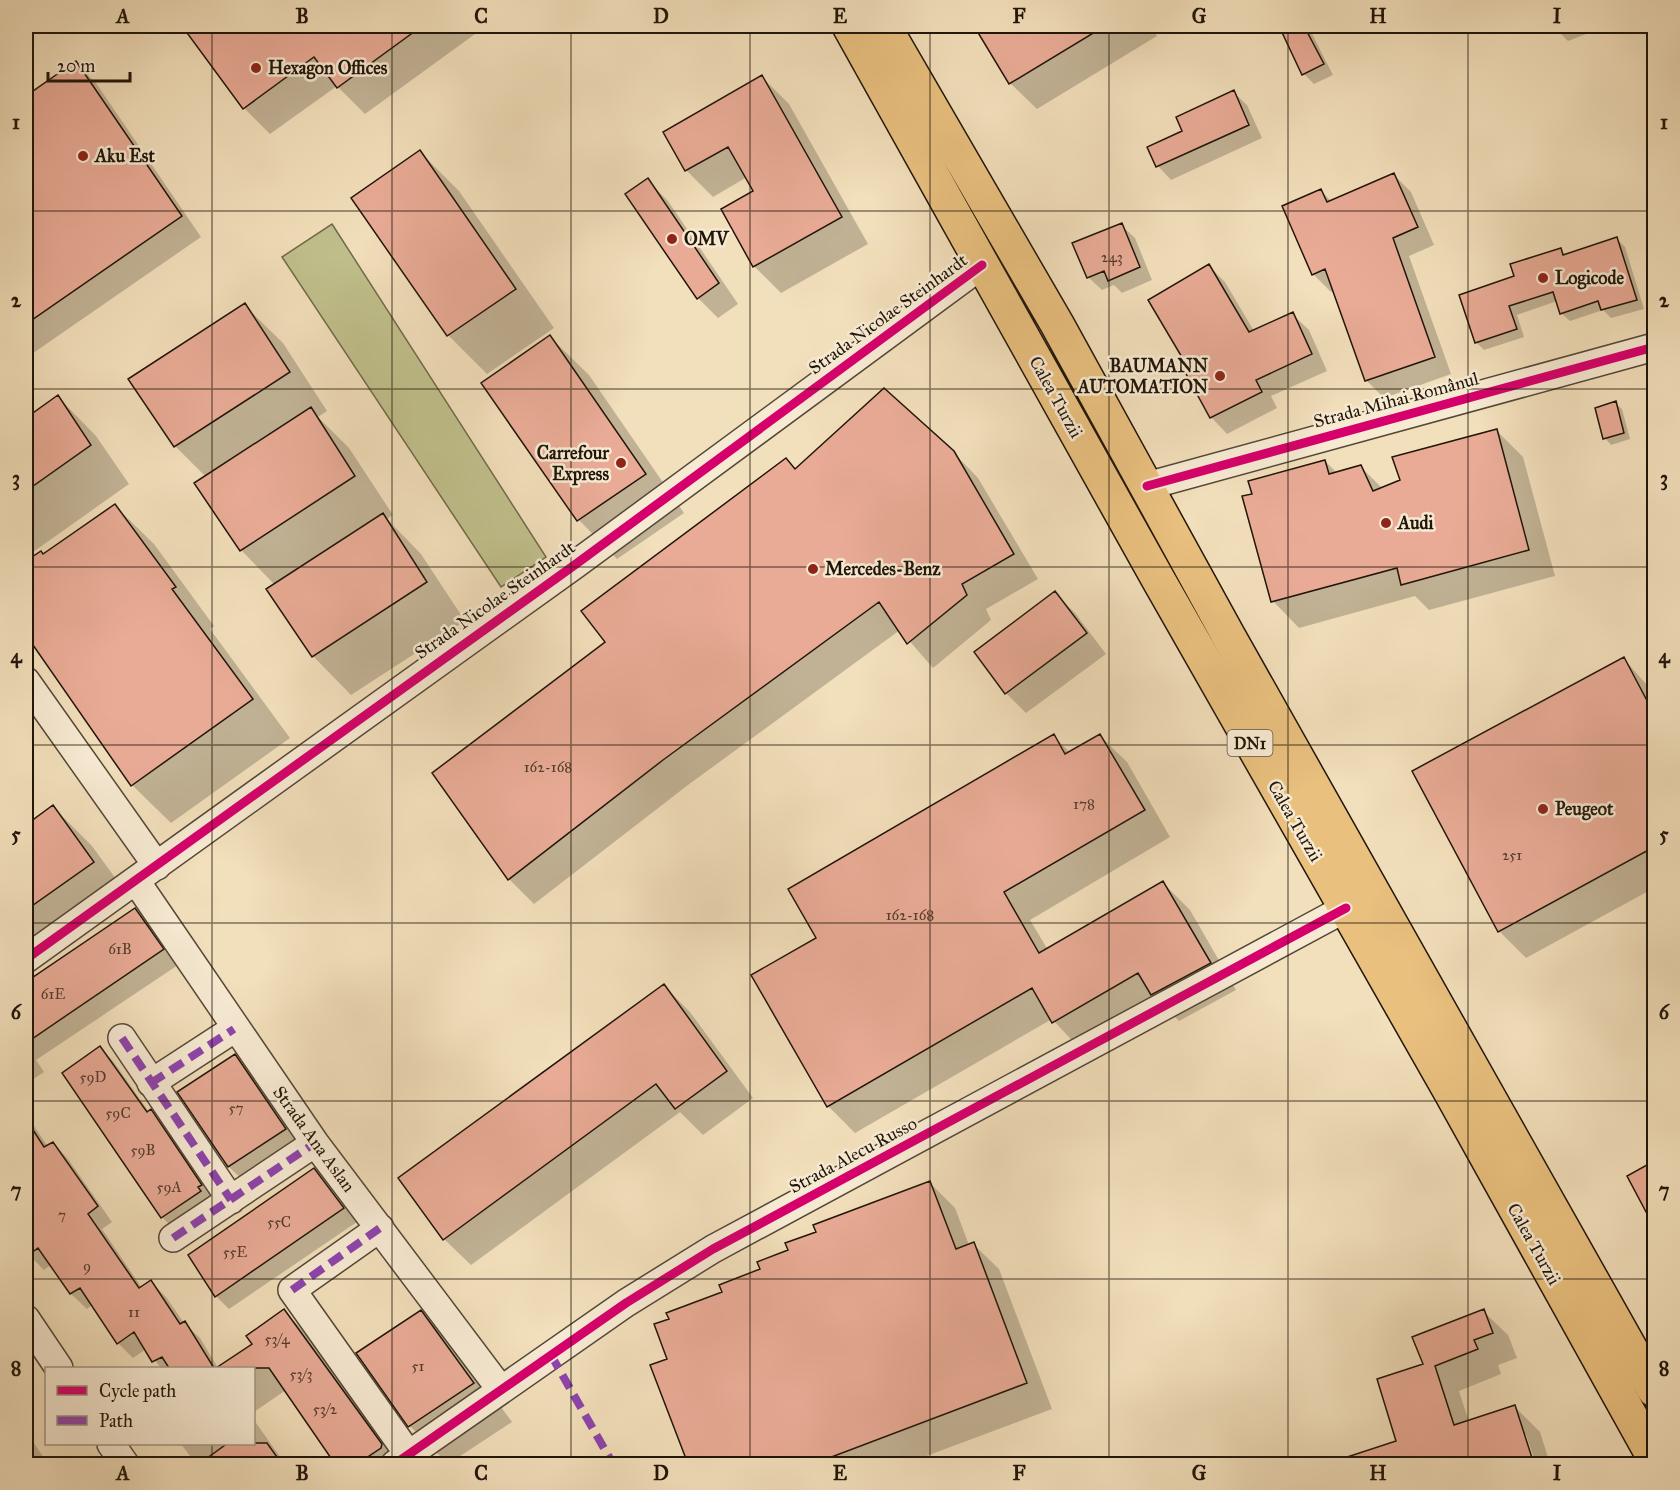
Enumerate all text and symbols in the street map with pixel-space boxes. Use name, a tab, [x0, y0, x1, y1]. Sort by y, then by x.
text: A	[114, 4, 130, 28]
text: B	[295, 4, 309, 28]
text: C	[474, 4, 488, 28]
text: D	[653, 4, 669, 28]
text: E	[833, 4, 848, 28]
text: F	[1012, 4, 1026, 28]
text: G	[1192, 4, 1207, 28]
text: H	[1369, 4, 1387, 28]
text: I	[1553, 4, 1562, 28]
scale bar	[48, 45, 130, 83]
text: 20 m	[57, 55, 95, 77]
place label: Hexagon Offices	[268, 57, 388, 80]
marker: Hexagon Offices	[249, 61, 263, 75]
text: 1	[12, 110, 20, 134]
text: 1	[1660, 110, 1668, 134]
place label: Aku Est	[94, 145, 155, 167]
marker: Aku Est	[76, 149, 90, 163]
place label: OMV	[684, 228, 730, 250]
marker: OMV	[665, 232, 679, 246]
house number: 243	[1101, 248, 1123, 266]
street label: Strada Nicolae Steinhardt	[804, 249, 972, 379]
place label: Logicode	[1555, 267, 1625, 290]
marker: Logicode	[1536, 271, 1550, 285]
text: 2	[11, 288, 22, 312]
text: 2	[1659, 288, 1670, 312]
street label: Calea Turzii	[1024, 352, 1088, 442]
place label: BAUMANN AUTOMATION	[1077, 355, 1209, 398]
street label: Strada Mihai Românul	[1311, 367, 1481, 433]
marker: BAUMANN AUTOMATION	[1213, 369, 1227, 383]
place label: Carrefour Express	[537, 442, 610, 486]
marker: Carrefour Express	[614, 456, 628, 470]
text: 3	[12, 466, 20, 491]
text: 3	[1660, 466, 1668, 491]
place label: Audi	[1397, 512, 1435, 534]
marker: Audi	[1379, 516, 1393, 530]
street label: Strada Nicolae Steinhardt	[411, 536, 580, 664]
place label: Mercedes-Benz	[825, 558, 941, 580]
marker: Mercedes-Benz	[806, 562, 820, 576]
text: 4	[10, 644, 22, 669]
text: 4	[1658, 644, 1670, 669]
road number: DN1	[1228, 730, 1272, 756]
house number: 162-168	[524, 758, 572, 776]
street label: Calea Turzii	[1263, 776, 1327, 866]
house number: 178	[1073, 795, 1095, 813]
place label: Peugeot	[1555, 798, 1614, 821]
marker: Peugeot	[1536, 802, 1550, 816]
text: 5	[11, 822, 21, 846]
text: 5	[1659, 822, 1669, 846]
house number: 251	[1502, 846, 1522, 864]
house number: 162-168	[886, 906, 934, 924]
house number: 61B	[108, 940, 132, 958]
house number: 61E	[41, 985, 65, 1003]
text: 6	[11, 1000, 23, 1024]
text: 6	[1659, 1000, 1671, 1024]
house number: 59D	[80, 1068, 107, 1086]
street label: Strada Ana Aslan	[268, 1082, 360, 1197]
house number: 57	[229, 1099, 243, 1117]
house number: 59C	[105, 1104, 131, 1122]
street label: Strada Alecu Russo	[785, 1112, 921, 1198]
house number: 59B	[131, 1141, 155, 1159]
text: 7	[11, 1178, 22, 1202]
house number: 59A	[156, 1178, 182, 1196]
text: 7	[1659, 1178, 1670, 1202]
street label: Calea Turzii	[1502, 1199, 1566, 1289]
house number: 7	[58, 1206, 66, 1224]
house number: 55C	[267, 1213, 291, 1231]
house number: 55E	[223, 1243, 248, 1261]
house number: 9	[83, 1257, 91, 1275]
house number: 11	[128, 1303, 140, 1321]
house number: 53/4	[264, 1330, 290, 1348]
text: 8	[11, 1356, 21, 1380]
text: 8	[1659, 1356, 1669, 1380]
house number: 51	[412, 1357, 425, 1375]
house number: 53/3	[289, 1365, 313, 1383]
legend	[45, 1367, 255, 1445]
text: Cycle path	[99, 1380, 176, 1402]
house number: 53/2	[313, 1400, 338, 1418]
text: Path	[99, 1410, 133, 1432]
text: A	[114, 1461, 130, 1485]
text: B	[295, 1461, 309, 1485]
text: C	[474, 1461, 488, 1485]
text: D	[653, 1461, 669, 1485]
text: E	[833, 1461, 848, 1485]
text: F	[1012, 1461, 1026, 1485]
text: G	[1192, 1461, 1207, 1485]
text: H	[1369, 1461, 1387, 1485]
text: I	[1553, 1461, 1562, 1485]

